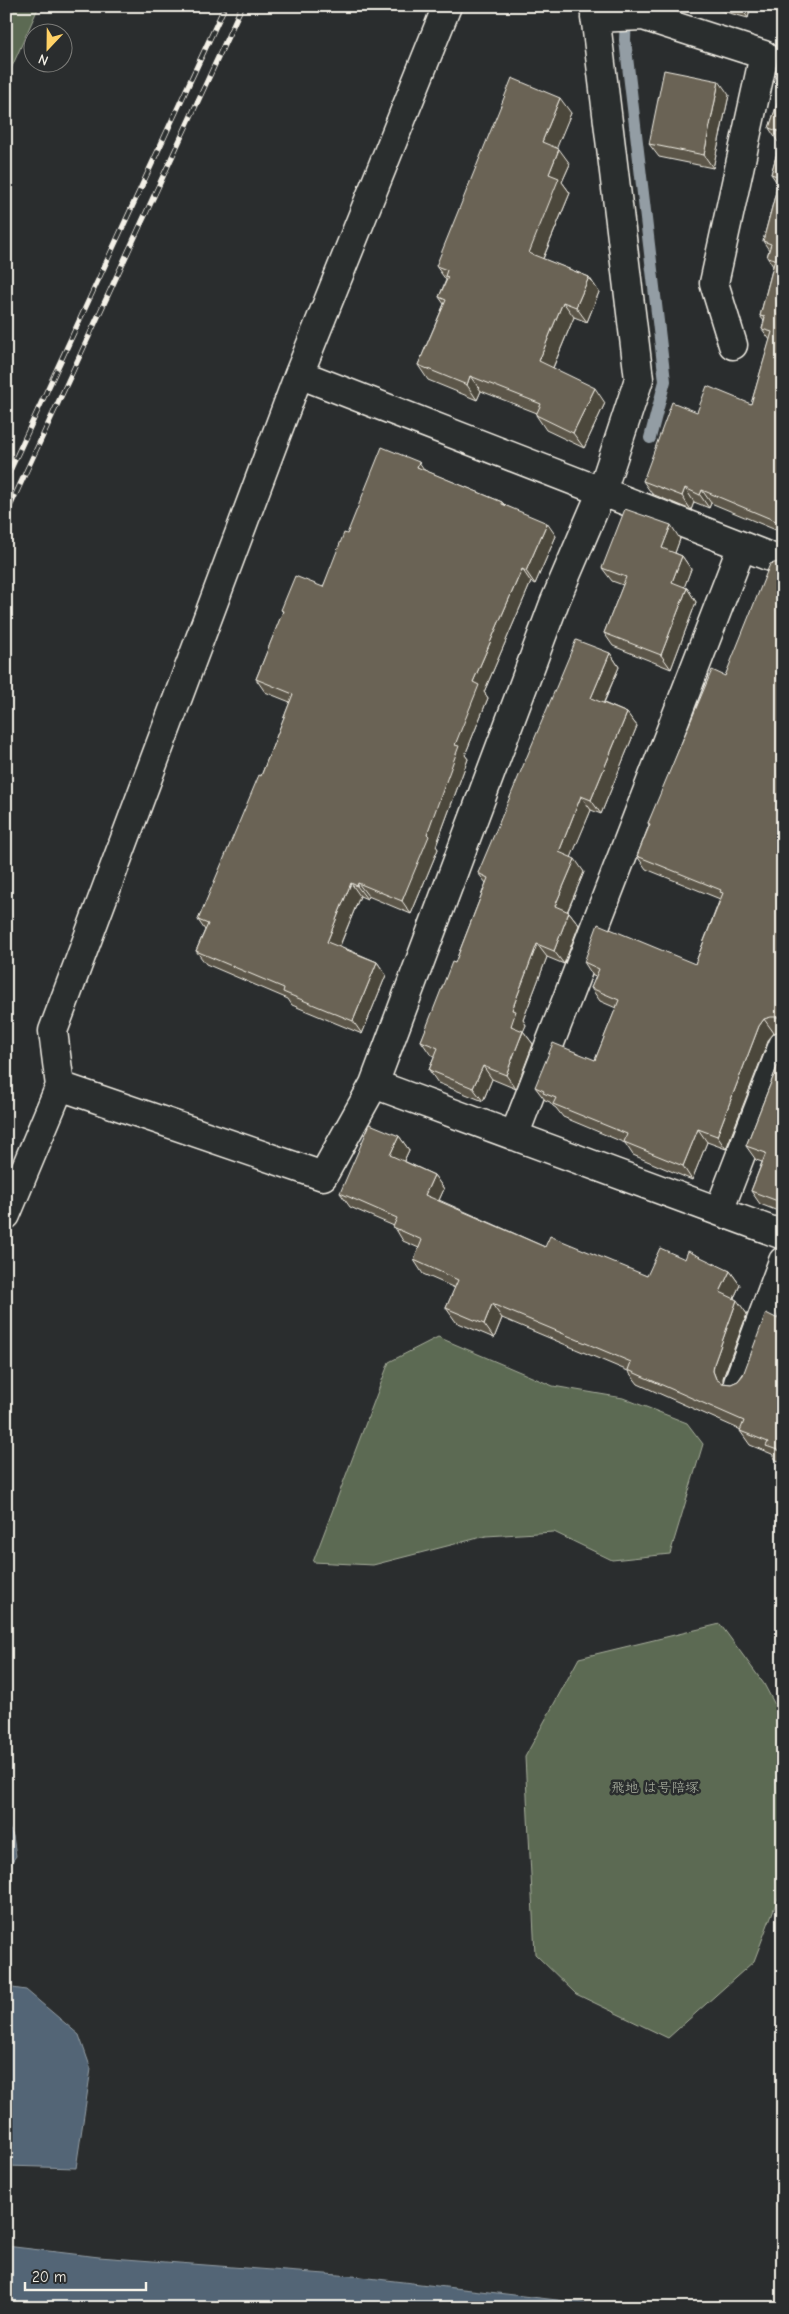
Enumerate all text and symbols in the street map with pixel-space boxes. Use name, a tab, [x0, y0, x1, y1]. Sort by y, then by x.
north arrow	[22, 22, 72, 72]
text: N	[36, 50, 51, 69]
park label: 飛地 は号陪塚	[611, 1779, 699, 1796]
scale bar	[25, 2259, 146, 2291]
text: 20 m	[32, 2268, 66, 2286]

